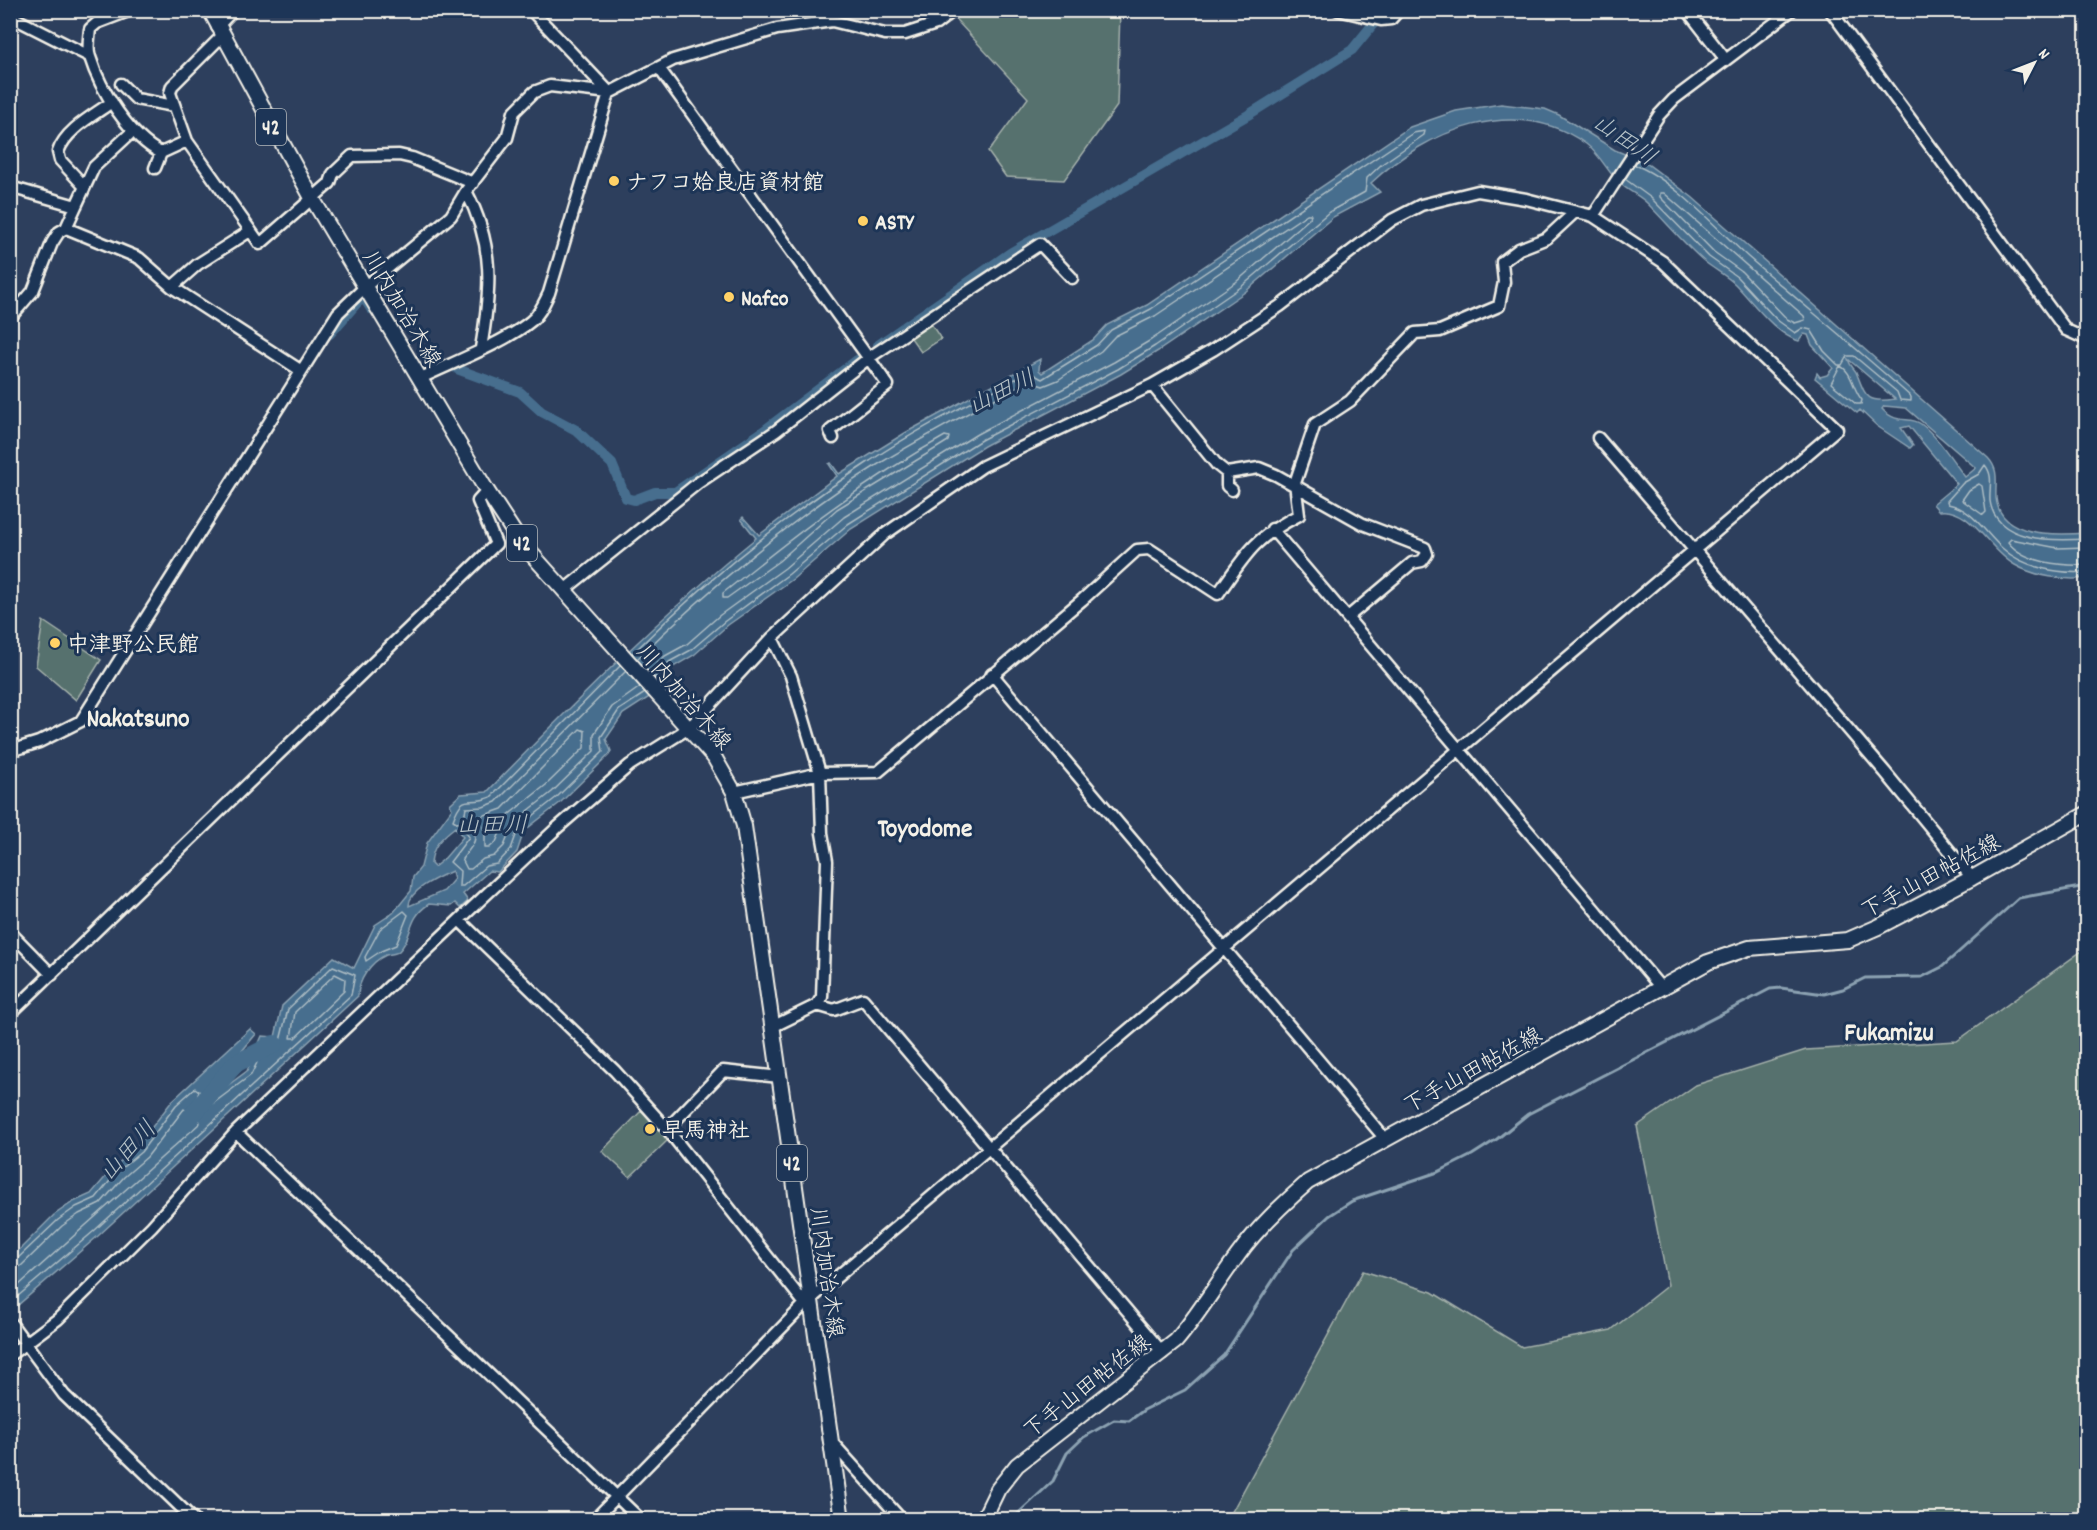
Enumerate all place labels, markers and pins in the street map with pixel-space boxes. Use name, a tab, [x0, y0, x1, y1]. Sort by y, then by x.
place label: ナフコ姶良店資材館	[626, 169, 824, 200]
marker: ナフコ姶良店資材館	[607, 174, 621, 188]
place label: ASTY	[875, 209, 915, 240]
marker: ASTY	[856, 214, 870, 228]
place label: Nafco	[741, 285, 789, 316]
marker: Nafco	[722, 290, 736, 304]
place label: 中津野公民館	[67, 631, 199, 662]
marker: 中津野公民館	[48, 636, 62, 650]
place label: 早馬神社	[662, 1117, 750, 1148]
marker: 早馬神社	[643, 1122, 657, 1136]

